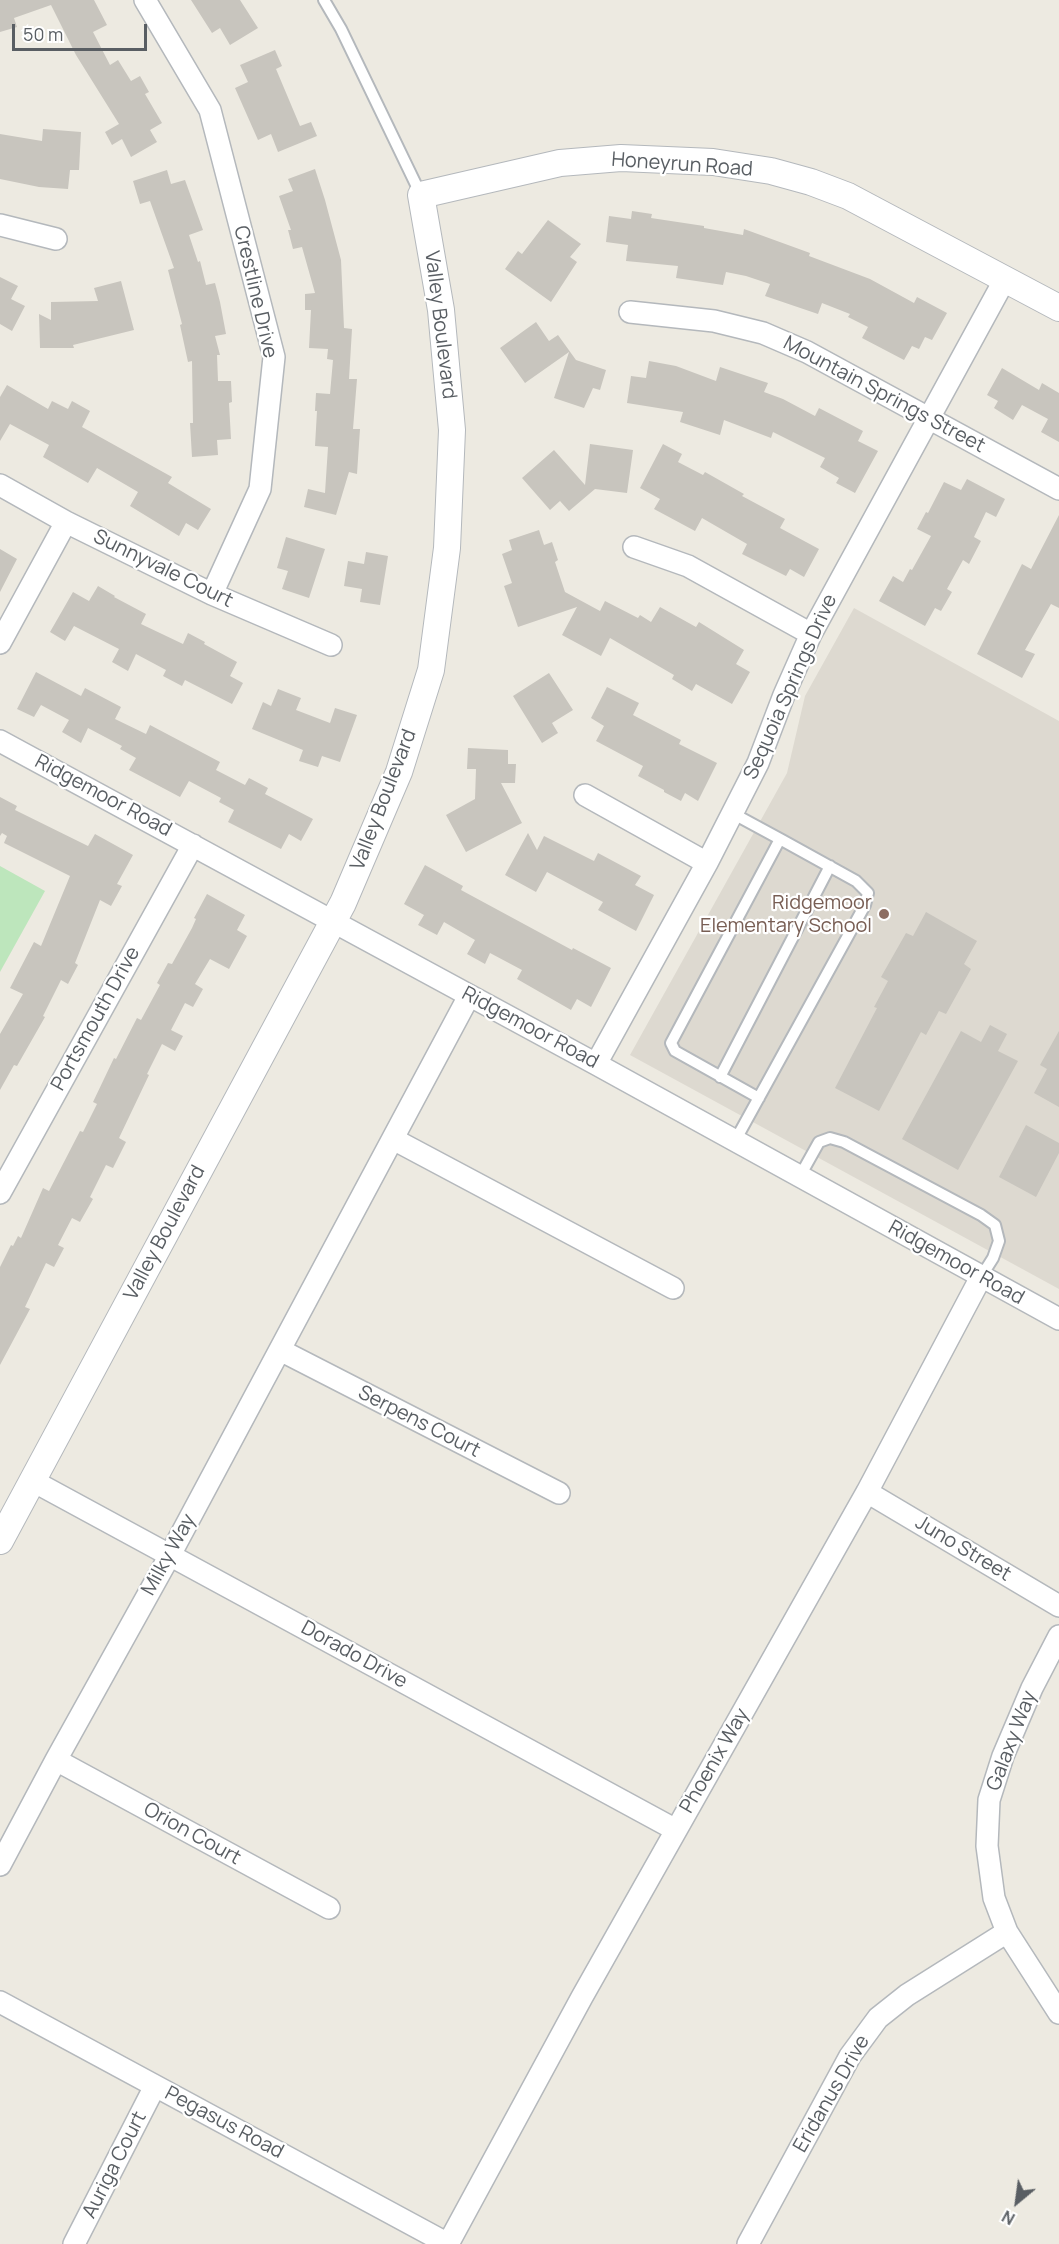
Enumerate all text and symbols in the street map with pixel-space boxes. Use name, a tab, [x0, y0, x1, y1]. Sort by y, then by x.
scale bar	[15, 12, 150, 50]
text: 50 m	[23, 22, 63, 46]
street label: Honeyrun Road	[610, 148, 754, 182]
street label: Crestline Drive	[228, 223, 282, 361]
street label: Valley Boulevard	[419, 250, 461, 400]
street label: Mountain Springs Street	[779, 332, 989, 458]
street label: Sunnyvale Court	[89, 525, 237, 613]
street label: Sequoia Springs Drive	[739, 591, 843, 783]
street label: Valley Boulevard	[346, 726, 422, 874]
street label: Ridgemoor Road	[30, 750, 176, 842]
place label: Ridgemoor Elementary School	[700, 891, 872, 938]
marker: Ridgemoor Elementary School	[877, 907, 891, 921]
street label: Portsmouth Drive	[47, 943, 145, 1095]
street label: Ridgemoor Road	[457, 982, 603, 1074]
street label: Valley Boulevard	[119, 1162, 211, 1304]
street label: Ridgemoor Road	[884, 1216, 1028, 1310]
street label: Serpens Court	[354, 1381, 484, 1463]
street label: Milky Way	[137, 1510, 201, 1600]
street label: Juno Street	[911, 1511, 1015, 1587]
street label: Dorado Drive	[297, 1616, 411, 1694]
street label: Galaxy Way	[982, 1688, 1042, 1794]
street label: Phoenix Way	[675, 1704, 755, 1818]
street label: Orion Court	[139, 1797, 245, 1871]
street label: Eridanus Drive	[789, 2031, 875, 2157]
street label: Pegasus Road	[161, 2082, 287, 2164]
street label: Auriga Court	[78, 2108, 152, 2222]
north arrow	[987, 2172, 1047, 2232]
text: N	[998, 2205, 1019, 2230]

